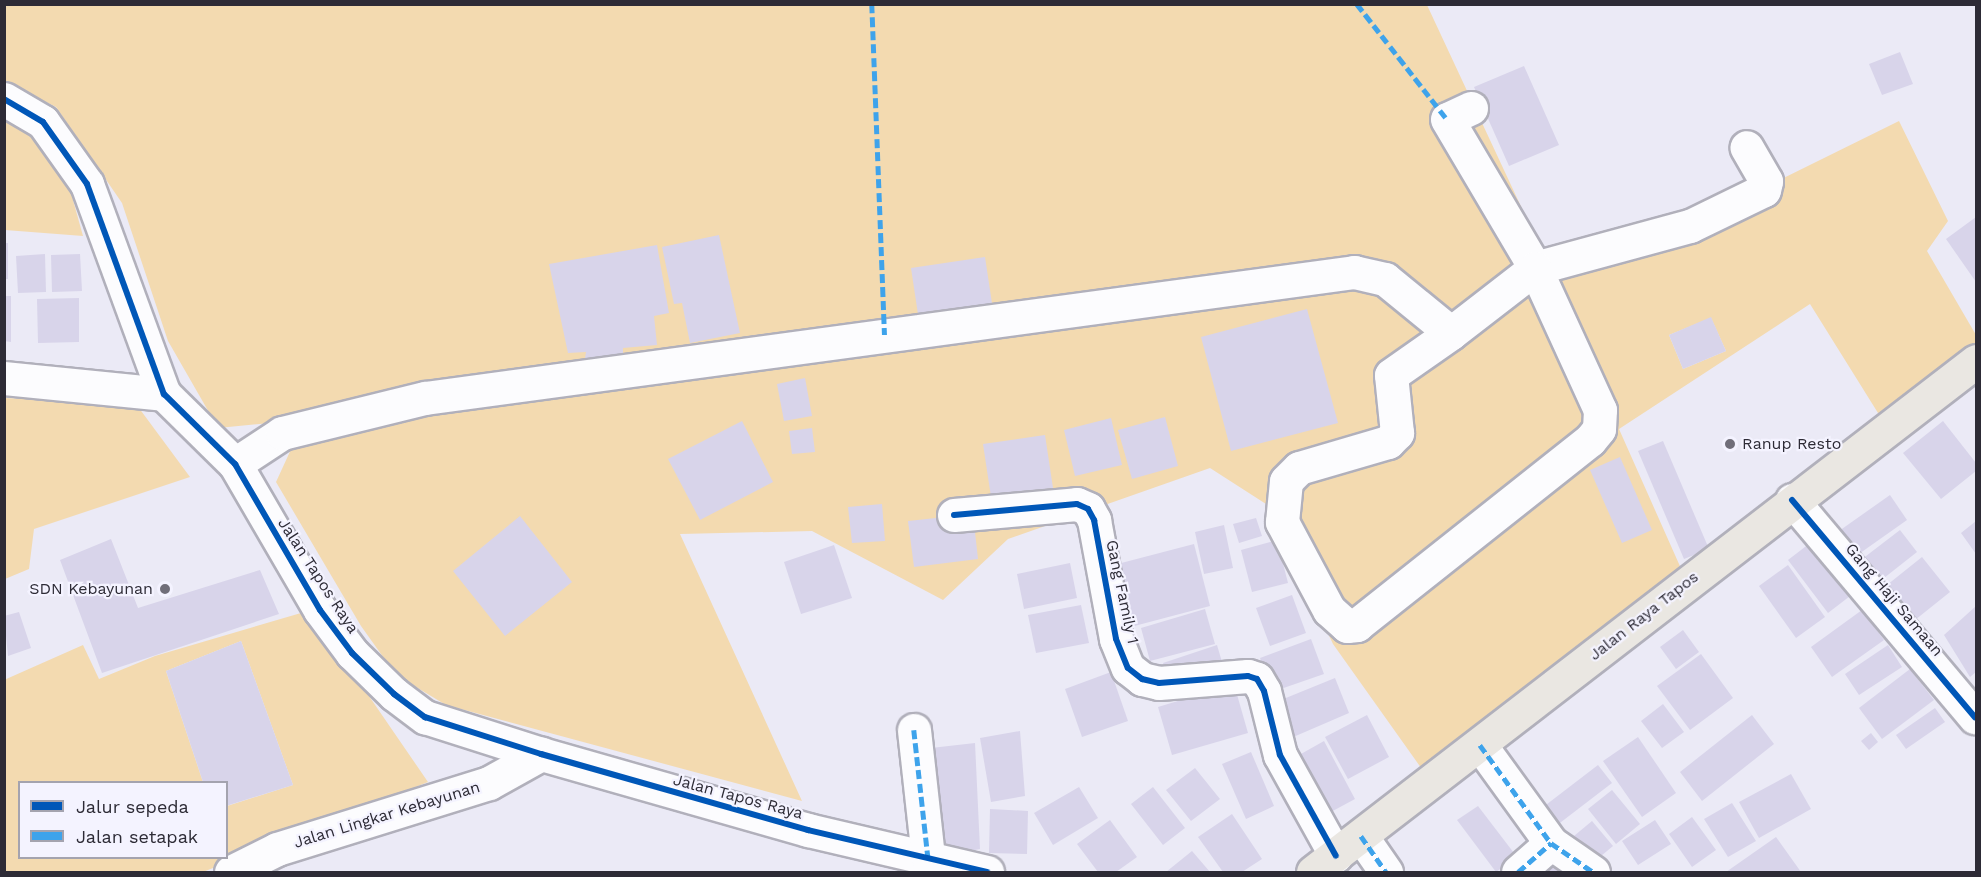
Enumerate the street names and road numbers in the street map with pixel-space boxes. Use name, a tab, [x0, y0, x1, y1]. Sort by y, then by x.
street label: Jalan Tapos Raya	[273, 515, 363, 637]
street label: Gang Family 1	[1102, 538, 1142, 646]
street label: Gang Haji Samaan	[1841, 540, 1947, 660]
street label: Jalan Raya Tapos	[1585, 567, 1703, 665]
street label: Jalan Tapos Raya	[671, 770, 805, 824]
street label: Jalan Lingkar Kebayunan	[291, 777, 483, 853]

